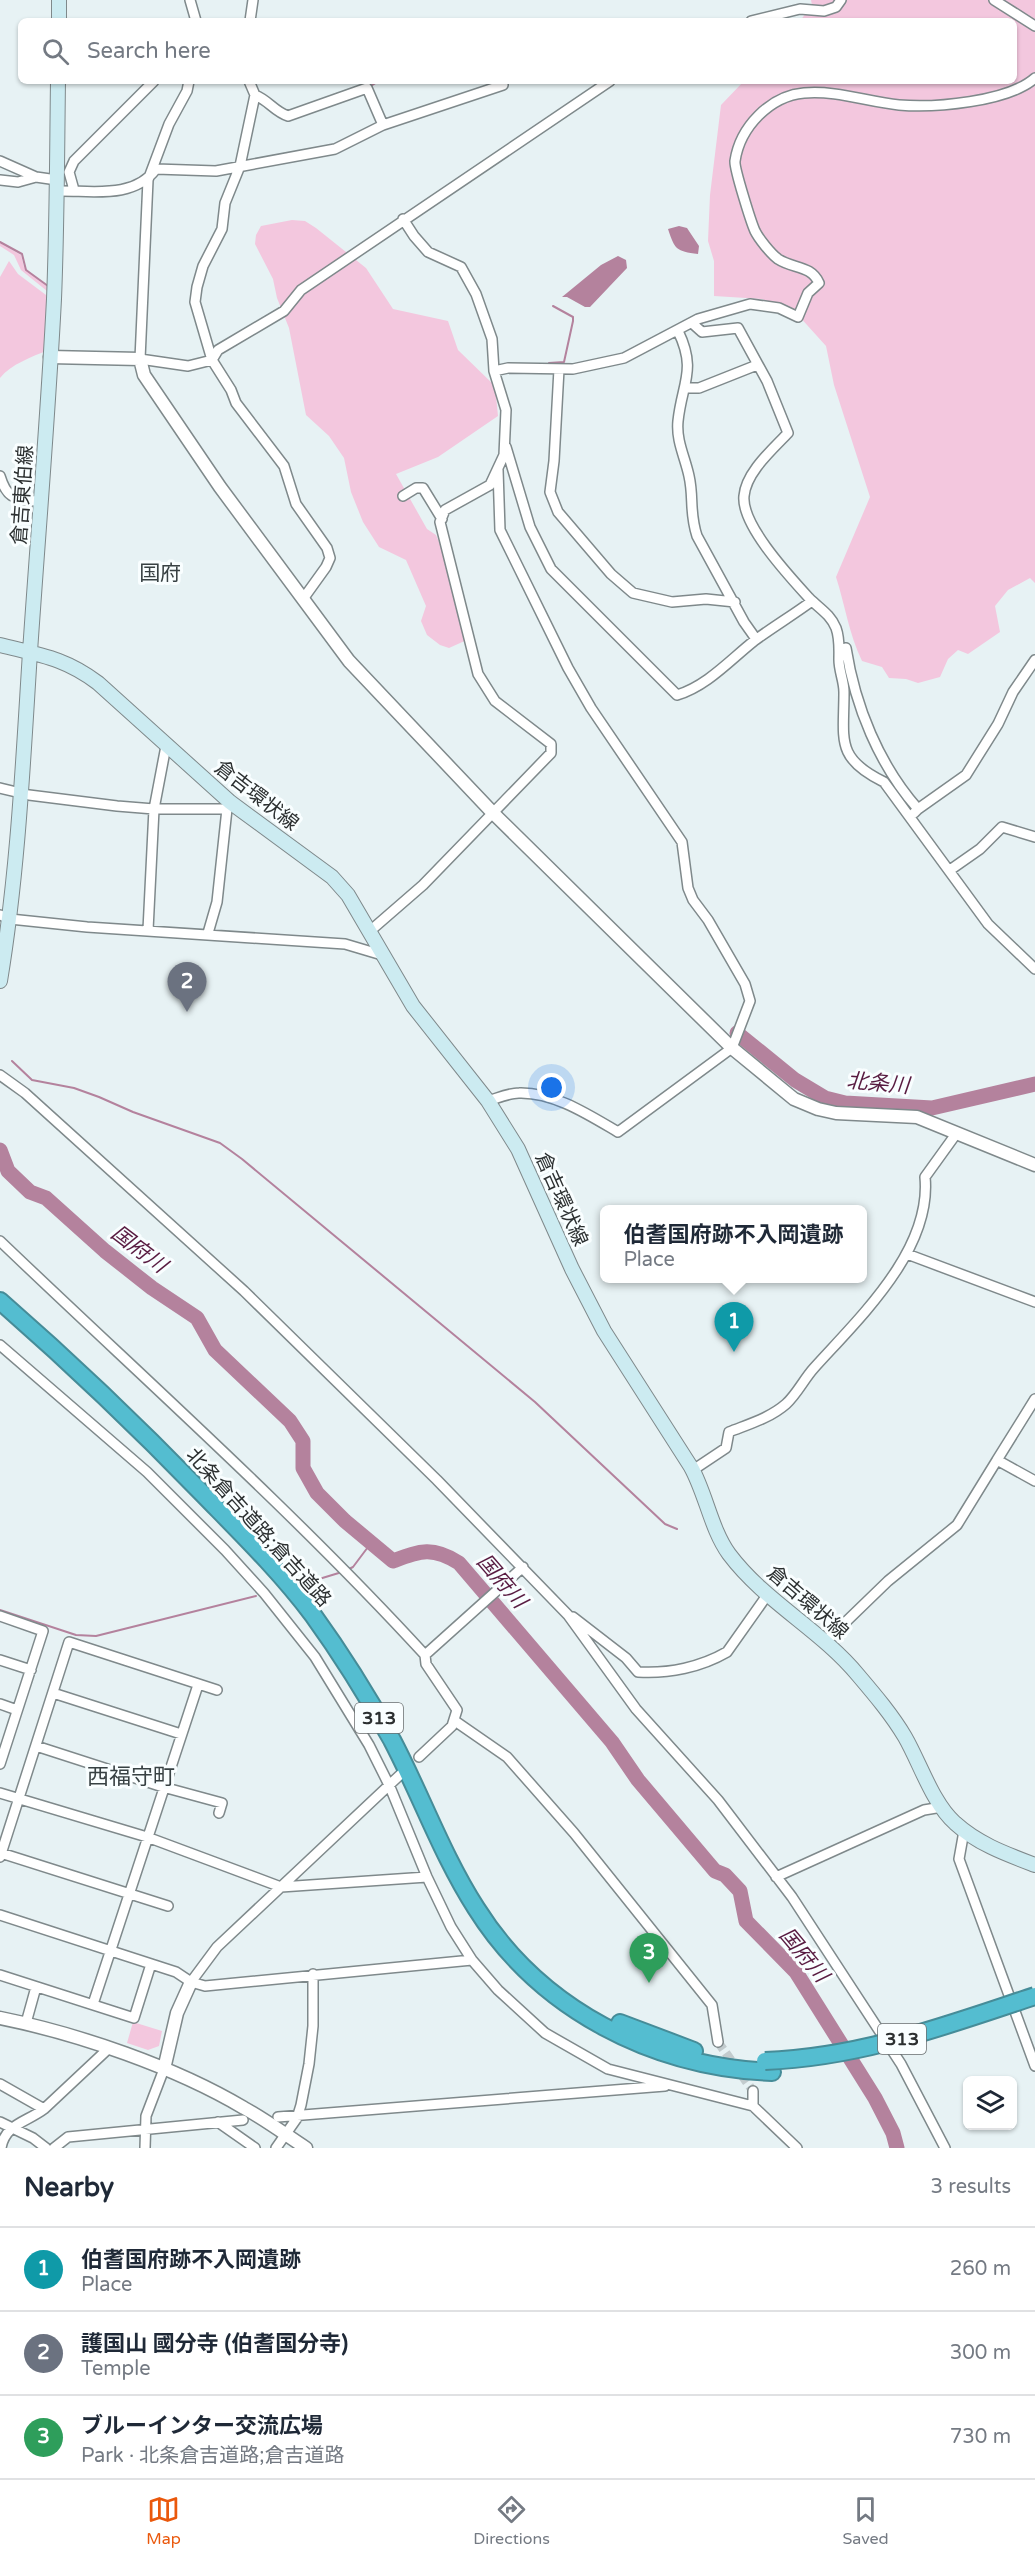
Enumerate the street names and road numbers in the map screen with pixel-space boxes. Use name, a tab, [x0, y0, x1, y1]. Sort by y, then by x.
street label: 倉吉東伯線	[8, 444, 38, 546]
street label: 倉吉環状線	[210, 756, 303, 836]
street label: 倉吉環状線	[530, 1149, 592, 1250]
street label: 北条倉吉道路;倉吉道路	[181, 1443, 336, 1612]
street label: 倉吉環状線	[762, 1561, 853, 1645]
road number: 313	[355, 1703, 403, 1733]
road number: 313	[878, 2024, 926, 2054]

